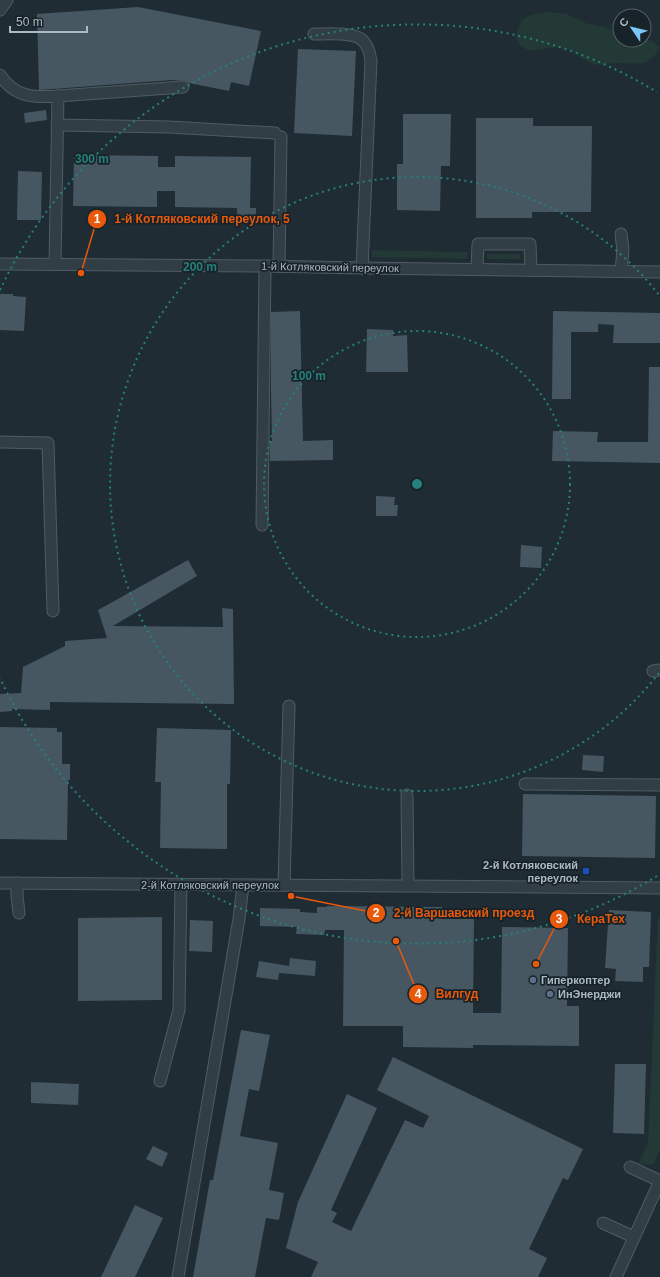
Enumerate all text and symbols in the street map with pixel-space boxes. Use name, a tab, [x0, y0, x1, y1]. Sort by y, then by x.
scale bar	[10, 8, 87, 34]
north arrow	[612, 8, 652, 48]
text: 50 m	[16, 15, 43, 29]
text: С	[617, 16, 631, 29]
text: 300 m	[75, 152, 109, 166]
callout: 1-й Котляковский переулок, 5	[87, 207, 298, 231]
text: 1	[94, 212, 101, 226]
text: 1-й Котляковский переулок, 5	[114, 212, 290, 226]
text: 200 m	[183, 260, 217, 274]
street label: 1-й Котляковский переулок	[261, 260, 399, 274]
text: 100 m	[292, 369, 326, 383]
centre of rings	[410, 477, 424, 491]
place label: 2-й Котляковский переулок	[483, 859, 578, 884]
marker: 2-й Котляковский переулок	[581, 866, 591, 876]
street label: 2-й Котляковский переулок	[141, 879, 279, 891]
callout: 2-й Варшавский проезд	[366, 901, 543, 925]
text: 2	[373, 906, 380, 920]
text: 2-й Варшавский проезд	[394, 906, 535, 920]
callout: КераТех	[549, 907, 633, 931]
text: 3	[556, 912, 563, 926]
text: КераТех	[577, 912, 625, 926]
place label: Гиперкоптер	[541, 974, 610, 986]
marker: Гиперкоптер	[528, 975, 538, 985]
callout: Вилгуд	[408, 982, 486, 1006]
text: 4	[415, 987, 422, 1001]
text: Вилгуд	[436, 987, 479, 1001]
place label: ИнЭнерджи	[558, 988, 621, 1000]
marker: ИнЭнерджи	[545, 989, 555, 999]

